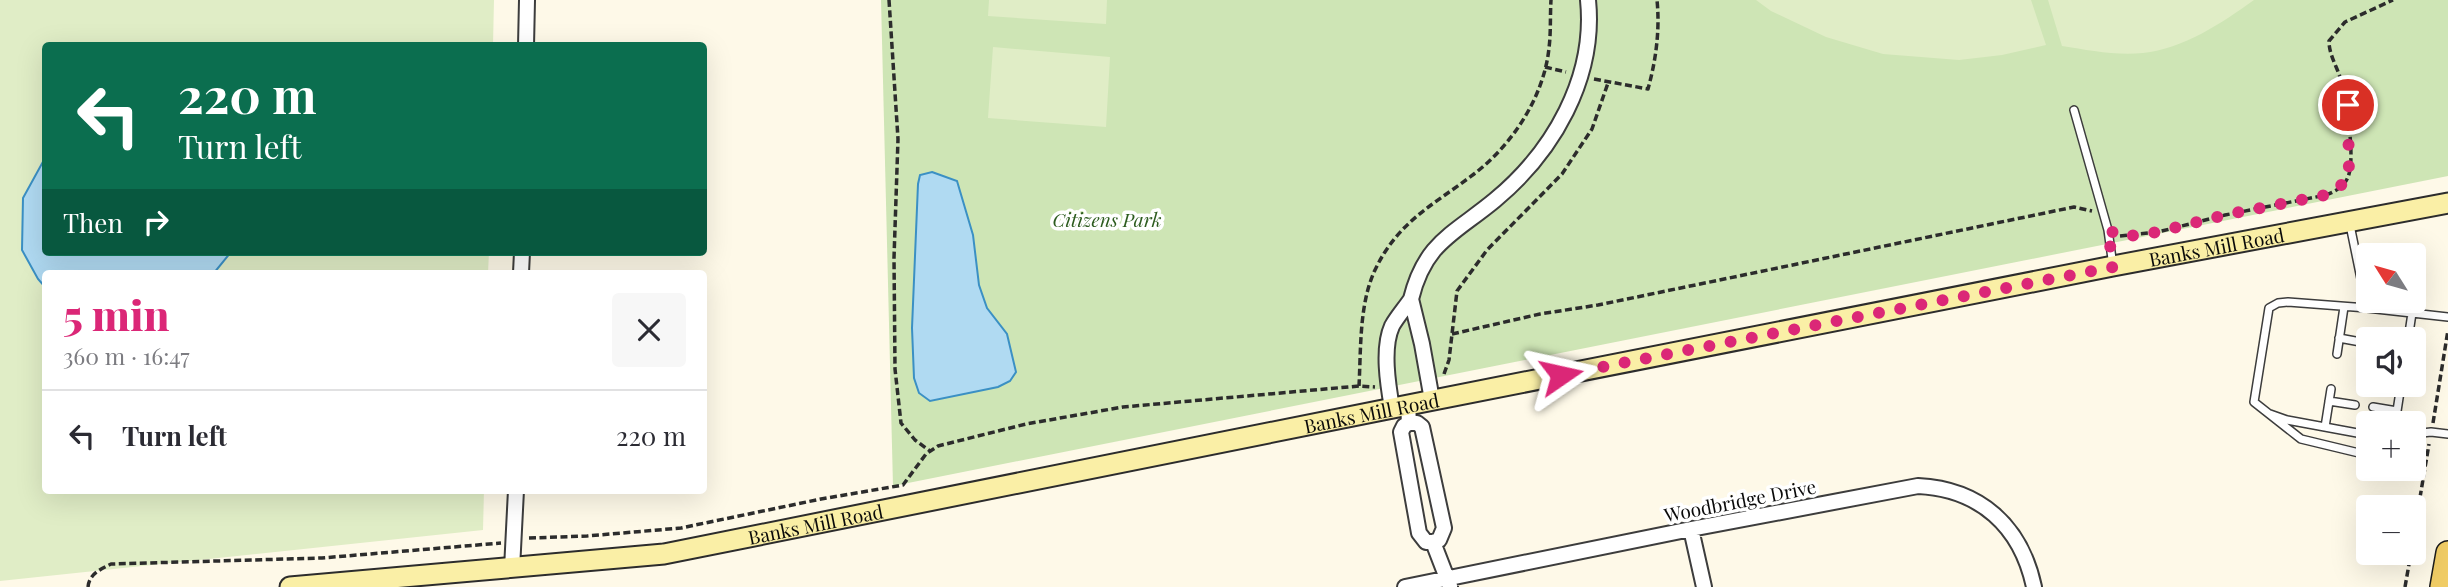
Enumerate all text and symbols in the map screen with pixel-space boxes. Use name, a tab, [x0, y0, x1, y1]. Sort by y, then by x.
text: 220 m	[178, 61, 317, 126]
icon: left	[63, 70, 154, 161]
pin	[2318, 75, 2378, 135]
icon: arrive	[2329, 86, 2367, 124]
text: Turn left	[178, 124, 302, 167]
icon: right	[137, 203, 175, 241]
text: Then	[63, 205, 123, 240]
park label: Citizens Park	[1052, 206, 1162, 232]
street label: Banks Mill Road	[2146, 221, 2286, 272]
north arrow	[2356, 243, 2426, 313]
map controls	[2356, 243, 2426, 565]
text: 5 min	[63, 286, 170, 342]
button: close	[612, 293, 686, 367]
button: sound	[2356, 327, 2426, 397]
position arrow	[1524, 338, 1598, 412]
text: 360 m · 16:47	[63, 340, 190, 371]
street label: Banks Mill Road	[1302, 386, 1441, 439]
button: +	[2356, 411, 2426, 481]
icon: left	[63, 417, 101, 455]
text: Turn left	[122, 418, 227, 453]
text: 220 m	[616, 418, 686, 453]
street label: Woodbridge Drive	[1661, 473, 1818, 528]
button: −	[2356, 495, 2426, 565]
street label: Banks Mill Road	[746, 497, 885, 550]

